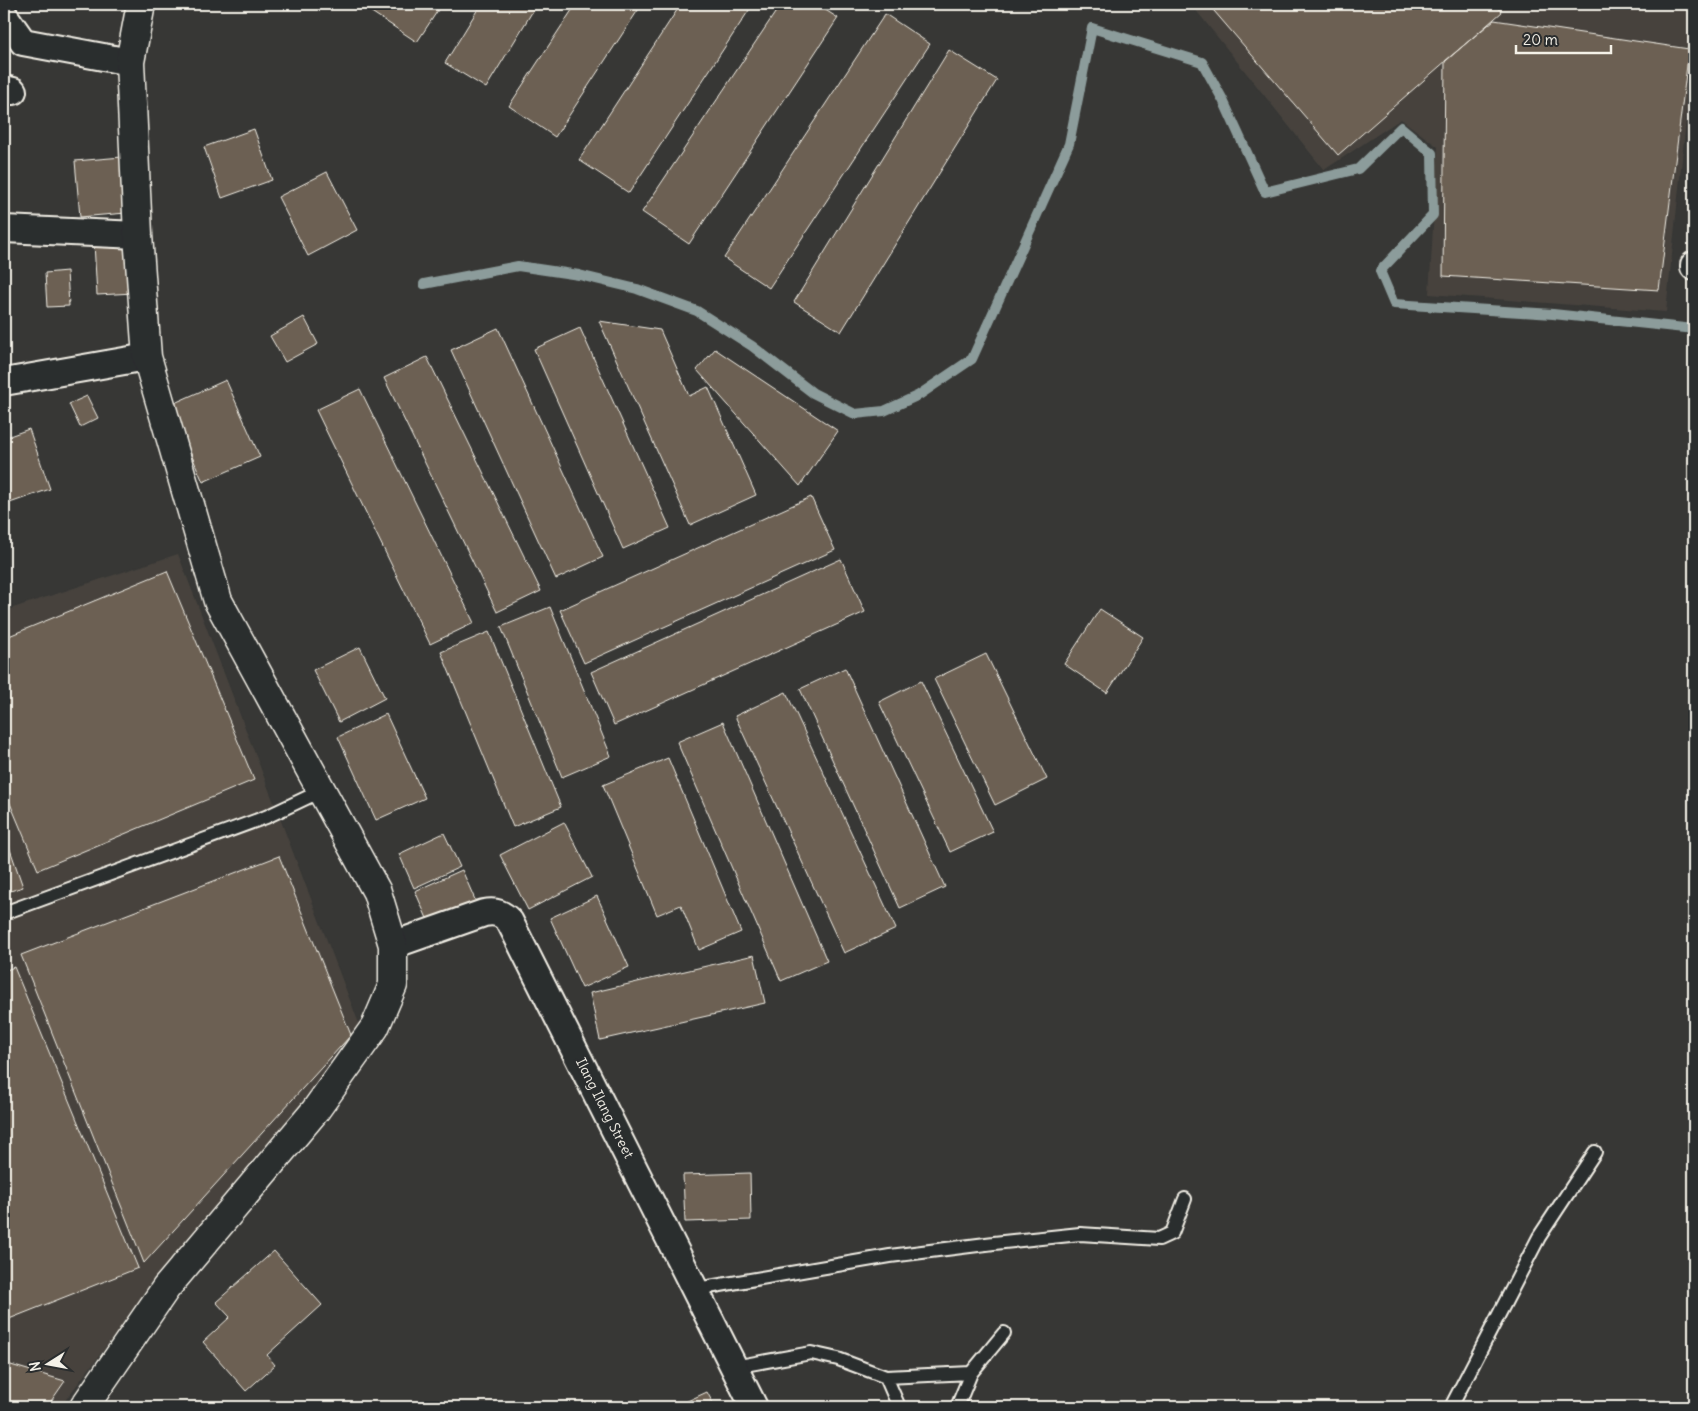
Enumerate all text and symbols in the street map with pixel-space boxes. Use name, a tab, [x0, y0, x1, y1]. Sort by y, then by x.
scale bar	[1516, 22, 1610, 54]
text: 20 m	[1523, 30, 1558, 49]
street label: Ilang Ilang Street	[572, 1055, 638, 1161]
north arrow	[22, 1338, 72, 1388]
text: N	[25, 1360, 45, 1373]

